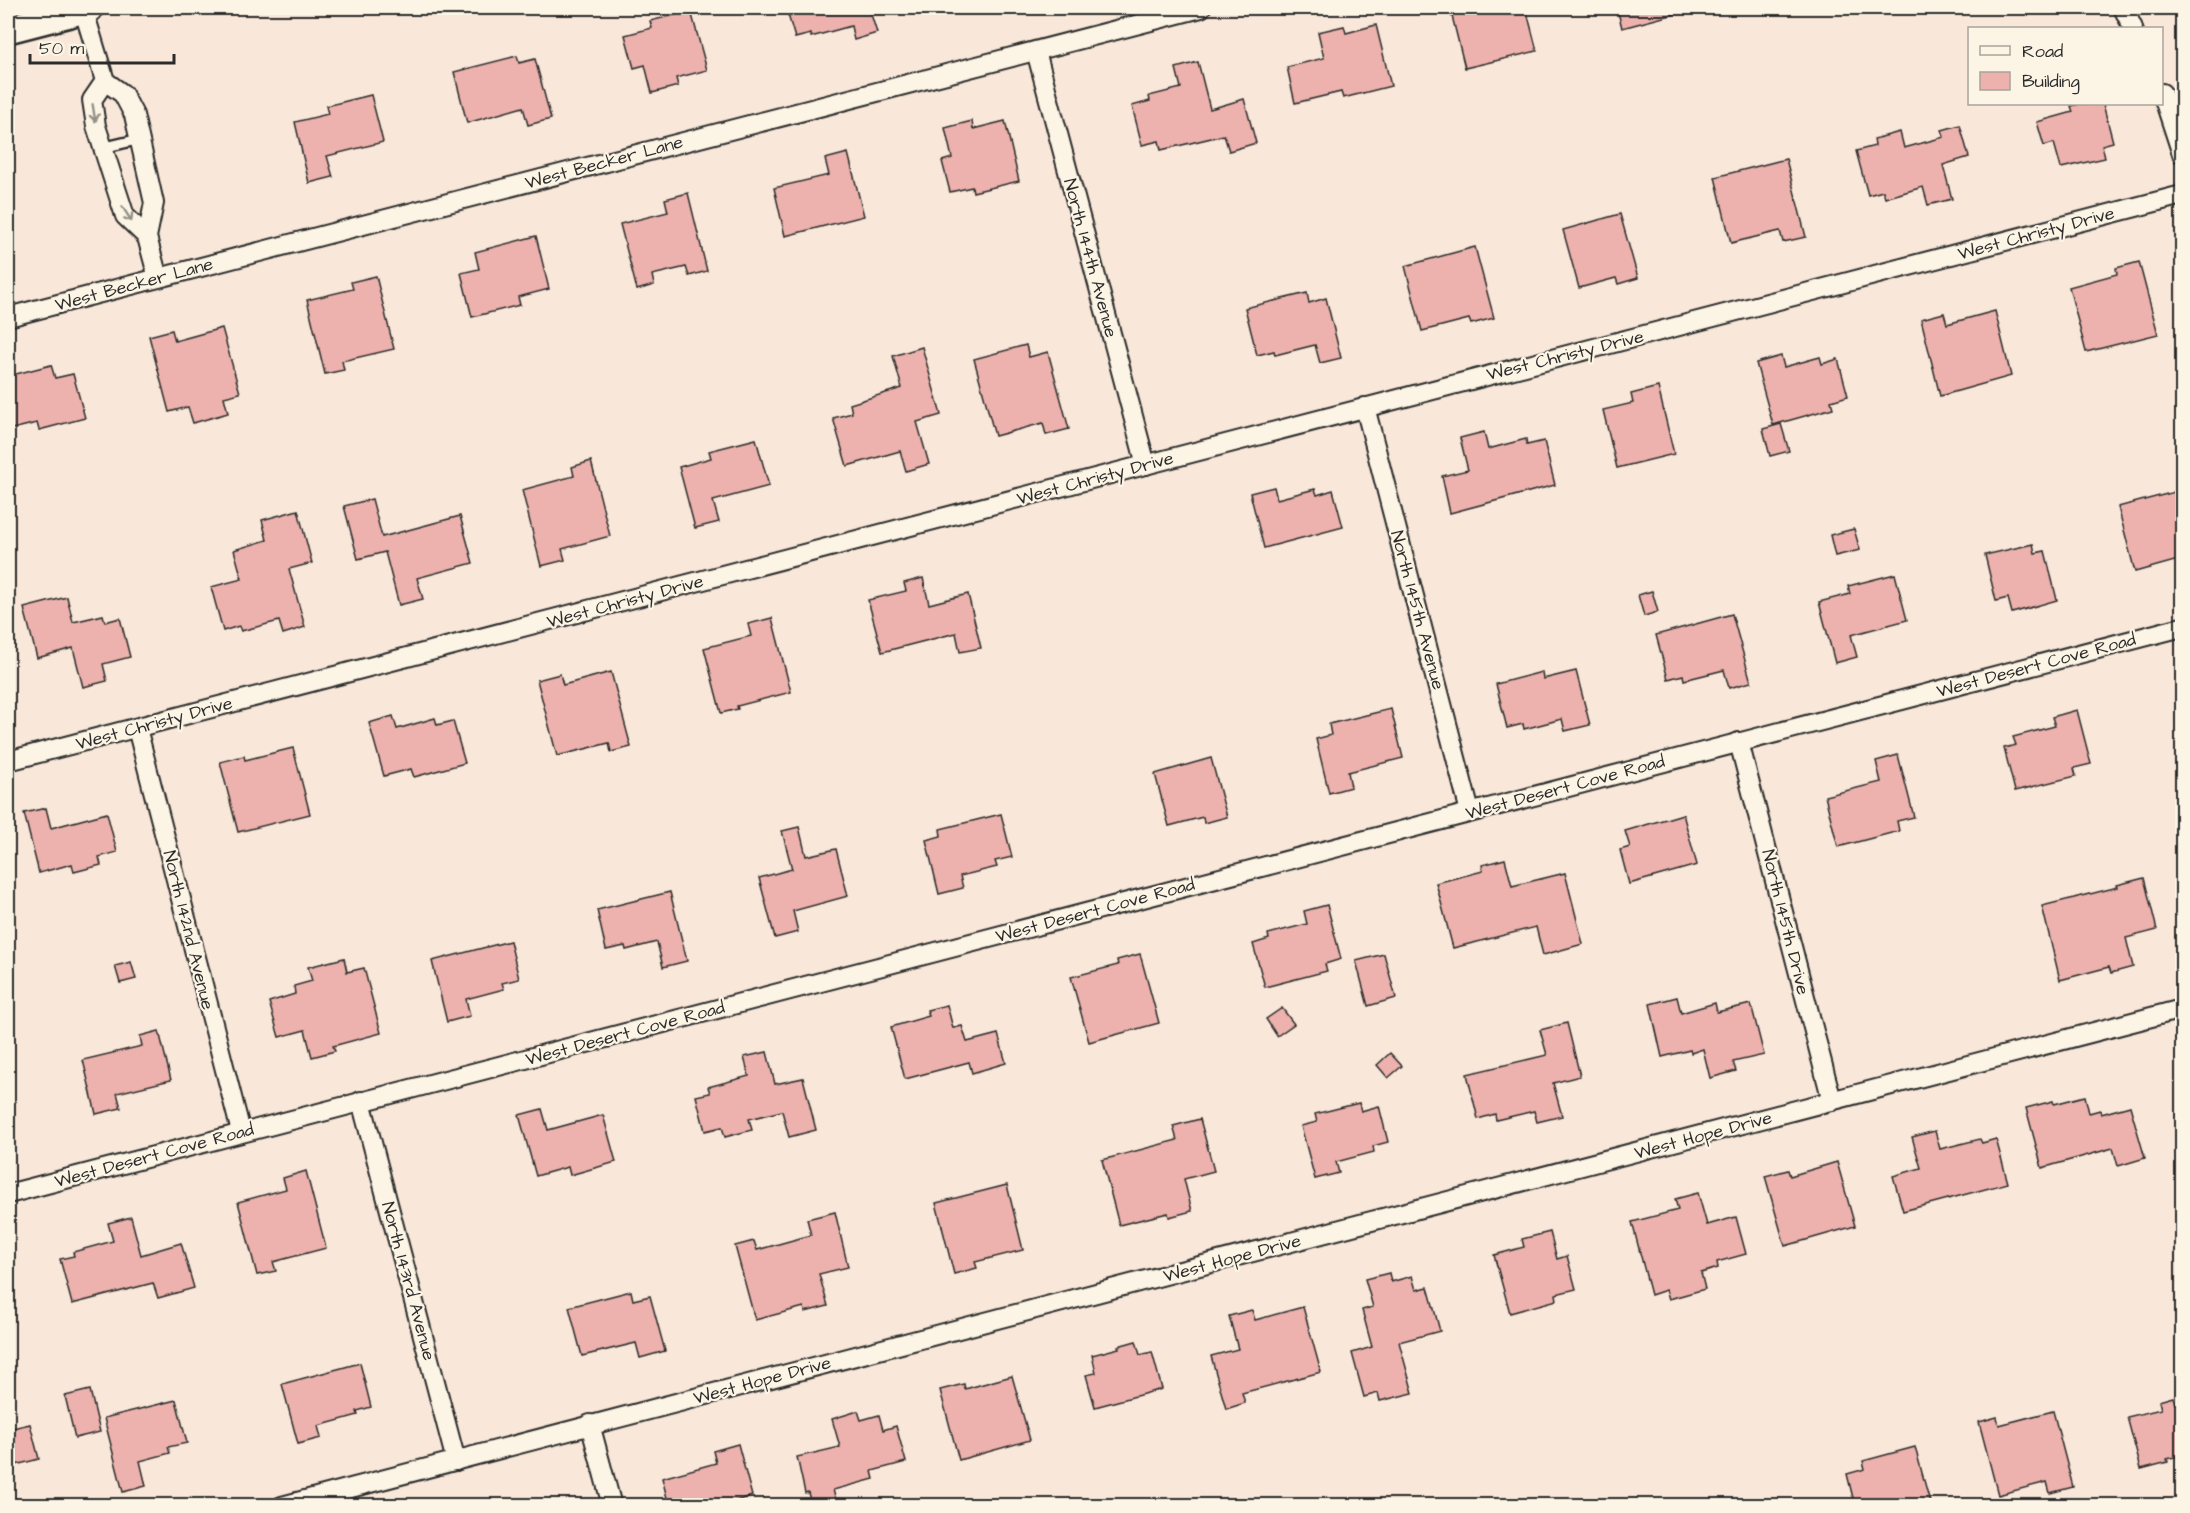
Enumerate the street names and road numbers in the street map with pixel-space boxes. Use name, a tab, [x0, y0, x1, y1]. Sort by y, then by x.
street label: West Becker Lane	[522, 129, 686, 196]
street label: North 144th Avenue	[1057, 176, 1124, 341]
street label: West Christy Drive	[1955, 200, 2118, 267]
street label: West Becker Lane	[52, 251, 216, 318]
street label: West Christy Drive	[1484, 324, 1647, 388]
street label: West Christy Drive	[1014, 445, 1177, 512]
street label: North 145th Avenue	[1384, 528, 1451, 693]
street label: West Christy Drive	[544, 568, 707, 635]
street label: West Desert Cove Road	[1934, 627, 2139, 704]
street label: West Christy Drive	[73, 690, 236, 757]
street label: West Desert Cove Road	[1463, 749, 1668, 826]
street label: North 145th Drive	[1755, 847, 1816, 998]
street label: North 142nd Avenue	[157, 848, 220, 1013]
street label: West Desert Cove Road	[993, 872, 1198, 949]
street label: West Desert Cove Road	[523, 995, 728, 1072]
street label: West Hope Drive	[1632, 1105, 1775, 1166]
street label: West Desert Cove Road	[52, 1117, 257, 1194]
street label: North 143rd Avenue	[375, 1199, 442, 1363]
street label: West Hope Drive	[1161, 1228, 1304, 1289]
street label: West Hope Drive	[691, 1350, 834, 1411]

